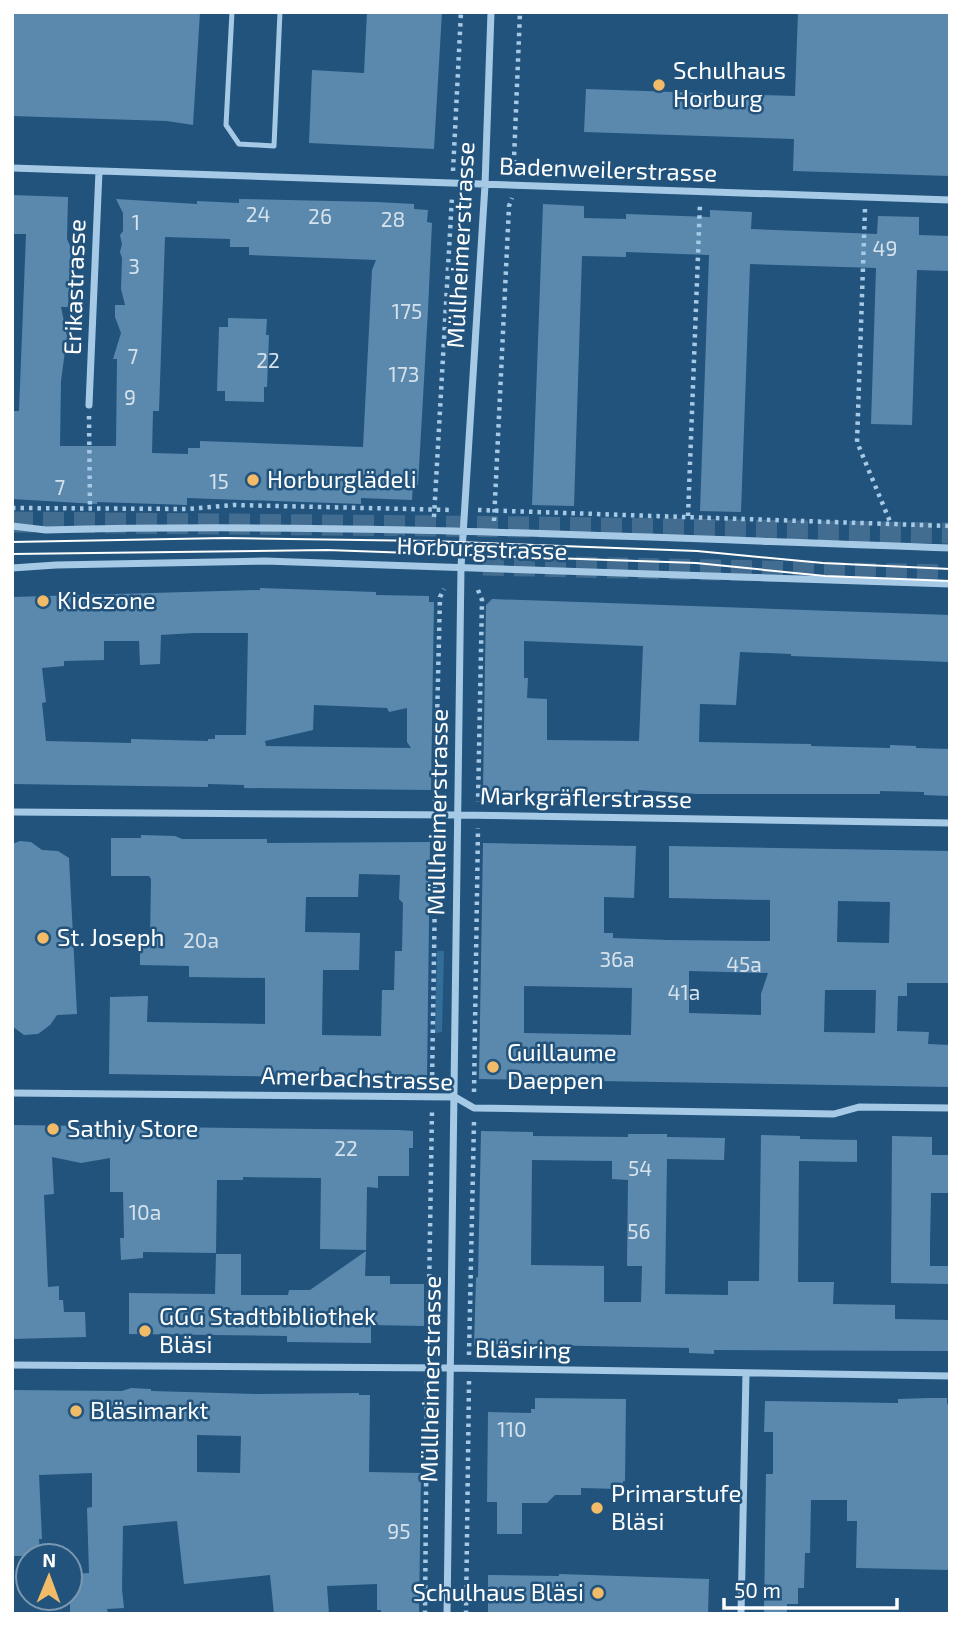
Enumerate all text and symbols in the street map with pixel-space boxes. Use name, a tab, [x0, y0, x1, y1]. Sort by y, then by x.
place label: Schulhaus Horburg	[673, 55, 786, 112]
marker: Schulhaus Horburg	[651, 77, 667, 93]
street label: Müllheimerstrasse	[440, 141, 479, 349]
street label: Badenweilerstrasse	[498, 150, 718, 187]
house number: 24	[246, 201, 270, 226]
house number: 26	[308, 203, 332, 228]
house number: 28	[381, 206, 405, 231]
house number: 1	[132, 209, 140, 234]
street label: Erikastrasse	[57, 219, 90, 355]
house number: 49	[873, 235, 897, 260]
house number: 3	[128, 253, 140, 278]
house number: 175	[392, 298, 422, 323]
house number: 7	[128, 343, 139, 368]
house number: 22	[256, 347, 280, 372]
house number: 173	[389, 361, 419, 386]
house number: 9	[124, 384, 136, 409]
place label: Horburglädeli	[267, 464, 417, 493]
house number: 15	[209, 468, 229, 493]
marker: Horburglädeli	[245, 472, 261, 488]
house number: 7	[55, 474, 66, 499]
street label: Horburgstrasse	[396, 530, 568, 565]
place label: Kidszone	[57, 585, 156, 614]
marker: Kidszone	[35, 593, 51, 609]
street label: Müllheimerstrasse	[420, 708, 453, 916]
street label: Markgräflerstrasse	[480, 780, 692, 813]
place label: St. Joseph	[57, 922, 165, 951]
house number: 20a	[183, 927, 219, 952]
marker: St. Joseph	[35, 930, 51, 946]
house number: 36a	[599, 946, 635, 971]
house number: 45a	[726, 951, 762, 976]
house number: 41a	[668, 979, 700, 1004]
place label: Guillaume Daeppen	[507, 1037, 617, 1094]
marker: Guillaume Daeppen	[485, 1059, 501, 1075]
street label: Amerbachstrasse	[260, 1060, 454, 1095]
place label: Sathiy Store	[67, 1113, 199, 1142]
marker: Sathiy Store	[45, 1121, 61, 1137]
house number: 22	[334, 1135, 358, 1160]
house number: 54	[628, 1155, 652, 1180]
house number: 10a	[129, 1199, 161, 1224]
house number: 56	[627, 1218, 651, 1243]
street label: Müllheimerstrasse	[413, 1275, 446, 1483]
place label: GGG Stadtbibliothek Bläsi	[159, 1301, 376, 1358]
marker: GGG Stadtbibliothek Bläsi	[137, 1323, 153, 1339]
street label: Bläsiring	[475, 1333, 571, 1364]
place label: Bläsimarkt	[90, 1395, 209, 1424]
marker: Bläsimarkt	[68, 1403, 84, 1419]
house number: 110	[497, 1416, 527, 1441]
place label: Primarstufe Bläsi	[611, 1478, 741, 1535]
marker: Primarstufe Bläsi	[589, 1500, 605, 1516]
house number: 95	[387, 1518, 411, 1543]
north arrow	[14, 1542, 84, 1612]
text: N	[42, 1548, 56, 1571]
scale bar	[724, 1566, 897, 1610]
place label: Schulhaus Bläsi	[412, 1577, 584, 1606]
text: 50 m	[734, 1577, 781, 1602]
marker: Schulhaus Bläsi	[590, 1585, 606, 1601]

